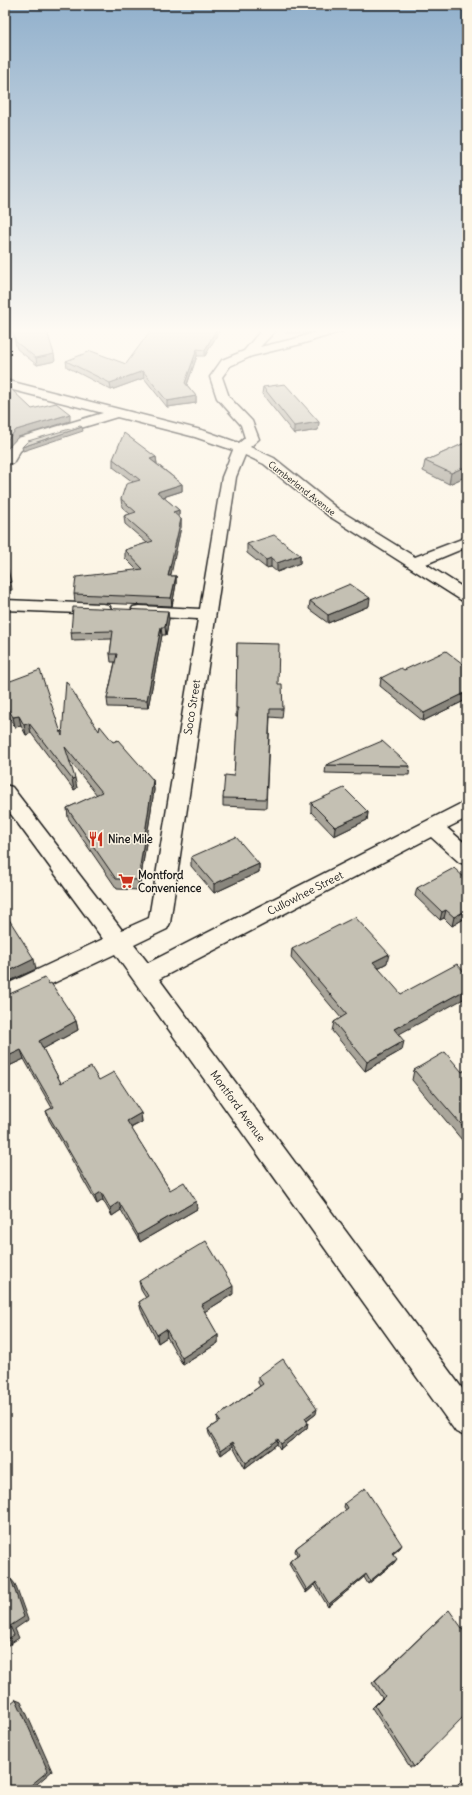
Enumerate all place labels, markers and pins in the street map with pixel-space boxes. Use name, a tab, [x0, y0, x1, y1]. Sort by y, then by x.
restaurant icon: Nine Mile	[87, 830, 105, 848]
place label: Nine Mile	[108, 832, 153, 846]
place label: Montford Convenience	[138, 868, 201, 895]
supermarket icon: Montford Convenience	[117, 872, 135, 890]

